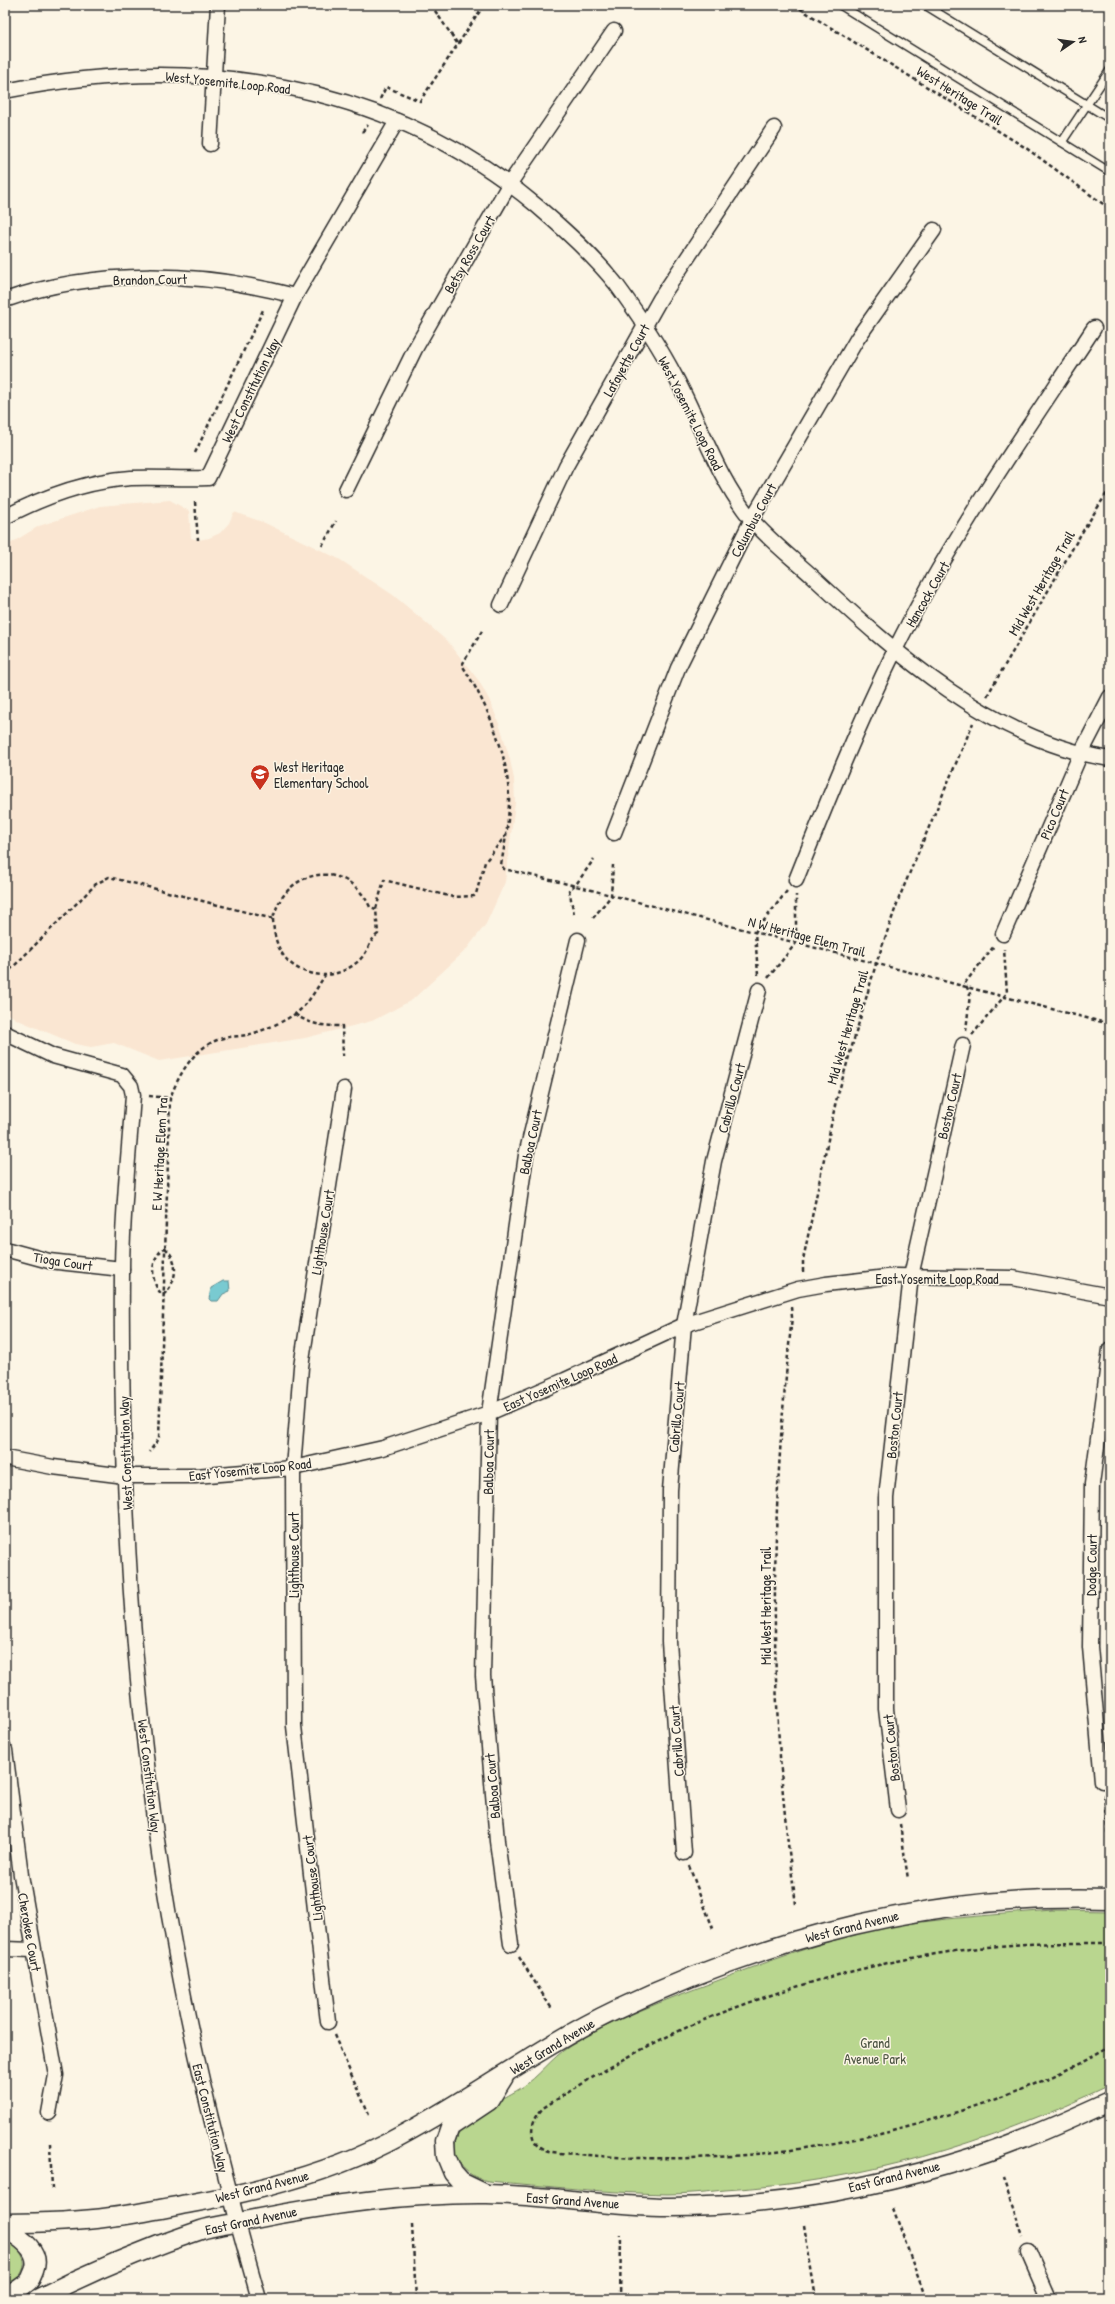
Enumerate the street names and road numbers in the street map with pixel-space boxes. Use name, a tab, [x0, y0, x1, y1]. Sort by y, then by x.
street label: West Heritage Trail	[913, 61, 1007, 130]
street label: West Yosemite Loop Road	[165, 66, 292, 99]
street label: Betsy Ross Court	[439, 211, 500, 297]
street label: Brandon Court	[113, 269, 187, 289]
street label: Lafayette Court	[598, 320, 655, 400]
street label: West Constitution Way	[216, 334, 285, 446]
street label: West Yosemite Loop Road	[653, 353, 728, 474]
street label: Columbus Court	[726, 480, 781, 560]
street label: Mid West Heritage Trail	[1003, 527, 1080, 639]
street label: Hancock Court	[901, 557, 954, 630]
street label: Pico Court	[1035, 786, 1073, 842]
street label: N W Heritage Elem Trail	[746, 911, 868, 962]
street label: Mid West Heritage Trail	[822, 967, 873, 1087]
street label: Cabrillo Court	[713, 1061, 749, 1135]
street label: Boston Court	[932, 1071, 966, 1141]
street label: E W Heritage Elem Tra	[147, 1097, 172, 1211]
street label: Balboa Court	[514, 1108, 546, 1176]
street label: Lighthouse Court	[306, 1188, 339, 1276]
street label: Tioga Court	[32, 1247, 94, 1276]
street label: East Yosemite Loop Road	[876, 1269, 999, 1289]
street label: East Yosemite Loop Road	[500, 1348, 621, 1417]
street label: Cabrillo Court	[663, 1380, 689, 1453]
street label: Boston Court	[881, 1390, 907, 1459]
street label: West Constitution Way	[114, 1395, 137, 1510]
street label: Balboa Court	[478, 1429, 498, 1495]
street label: East Yosemite Loop Road	[188, 1453, 313, 1486]
street label: Lighthouse Court	[284, 1512, 304, 1598]
street label: Dodge Court	[1081, 1534, 1102, 1596]
street label: Mid West Heritage Trail	[756, 1547, 776, 1665]
street label: Cabrillo Court	[664, 1705, 688, 1777]
street label: Boston Court	[878, 1713, 904, 1782]
street label: West Constitution Way	[133, 1718, 166, 1834]
street label: Balboa Court	[480, 1752, 504, 1819]
street label: Lighthouse Court	[297, 1834, 328, 1922]
street label: Cherokee Court	[14, 1891, 46, 1973]
street label: West Grand Avenue	[803, 1905, 901, 1947]
street label: West Grand Avenue	[506, 2013, 598, 2079]
street label: East Constitution Way	[187, 2062, 234, 2175]
street label: East Grand Avenue	[846, 2155, 942, 2196]
street label: West Grand Avenue	[213, 2165, 311, 2207]
street label: East Grand Avenue	[526, 2187, 621, 2213]
street label: East Grand Avenue	[203, 2201, 299, 2239]

